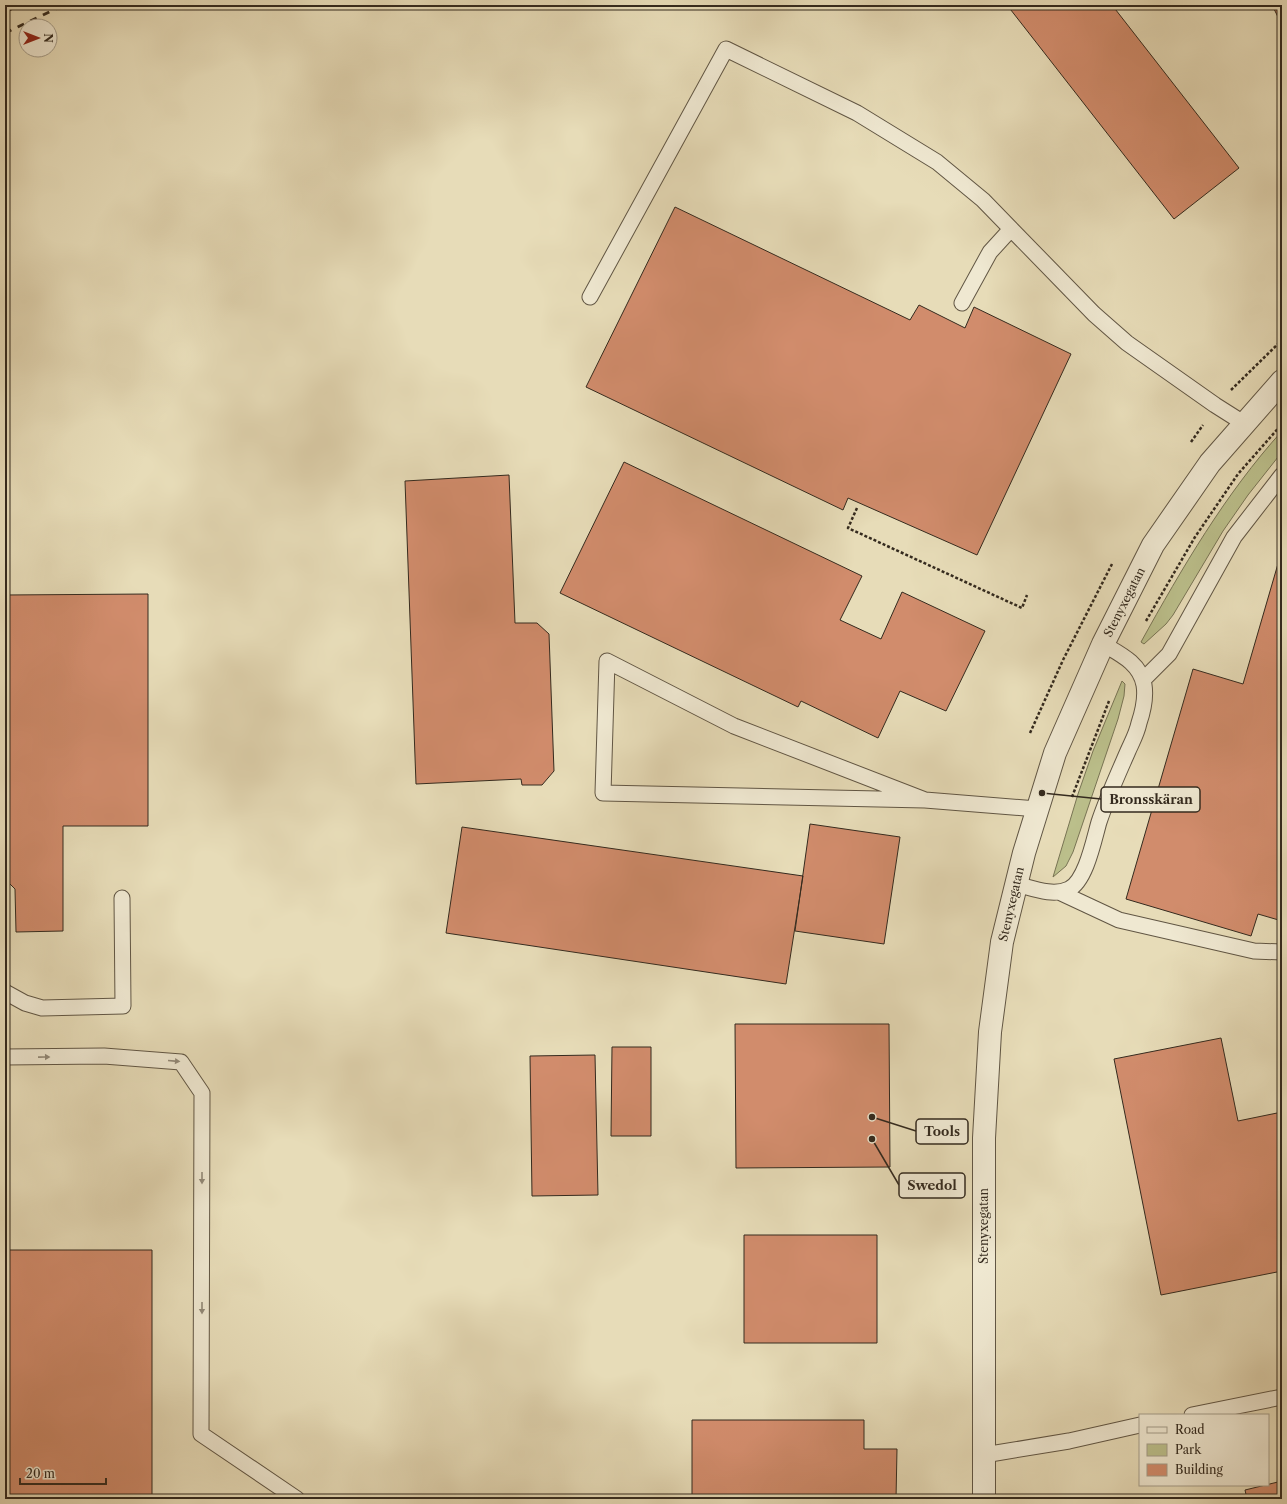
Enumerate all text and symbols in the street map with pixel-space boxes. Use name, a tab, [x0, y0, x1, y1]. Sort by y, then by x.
north arrow	[18, 18, 58, 58]
text: N	[41, 33, 55, 43]
street label: Stenyxegatan	[1100, 564, 1148, 639]
callout: Bronsskäran	[1101, 787, 1200, 812]
text: Bronsskäran	[1109, 791, 1193, 807]
street label: Stenyxegatan	[995, 865, 1027, 943]
one-way arrow	[38, 1053, 50, 1060]
one-way arrow	[168, 1058, 180, 1065]
callout: Tools	[916, 1119, 968, 1144]
text: Tools	[924, 1123, 960, 1139]
one-way arrow	[199, 1172, 205, 1185]
callout: Swedol	[899, 1173, 965, 1198]
text: Swedol	[907, 1177, 957, 1193]
street label: Stenyxegatan	[976, 1187, 991, 1264]
one-way arrow	[199, 1302, 205, 1315]
legend	[1139, 1414, 1269, 1486]
text: Road	[1175, 1422, 1205, 1437]
text: Park	[1175, 1442, 1202, 1457]
scale bar	[20, 1460, 106, 1486]
text: Building	[1175, 1462, 1223, 1477]
text: 20 m	[26, 1466, 55, 1481]

